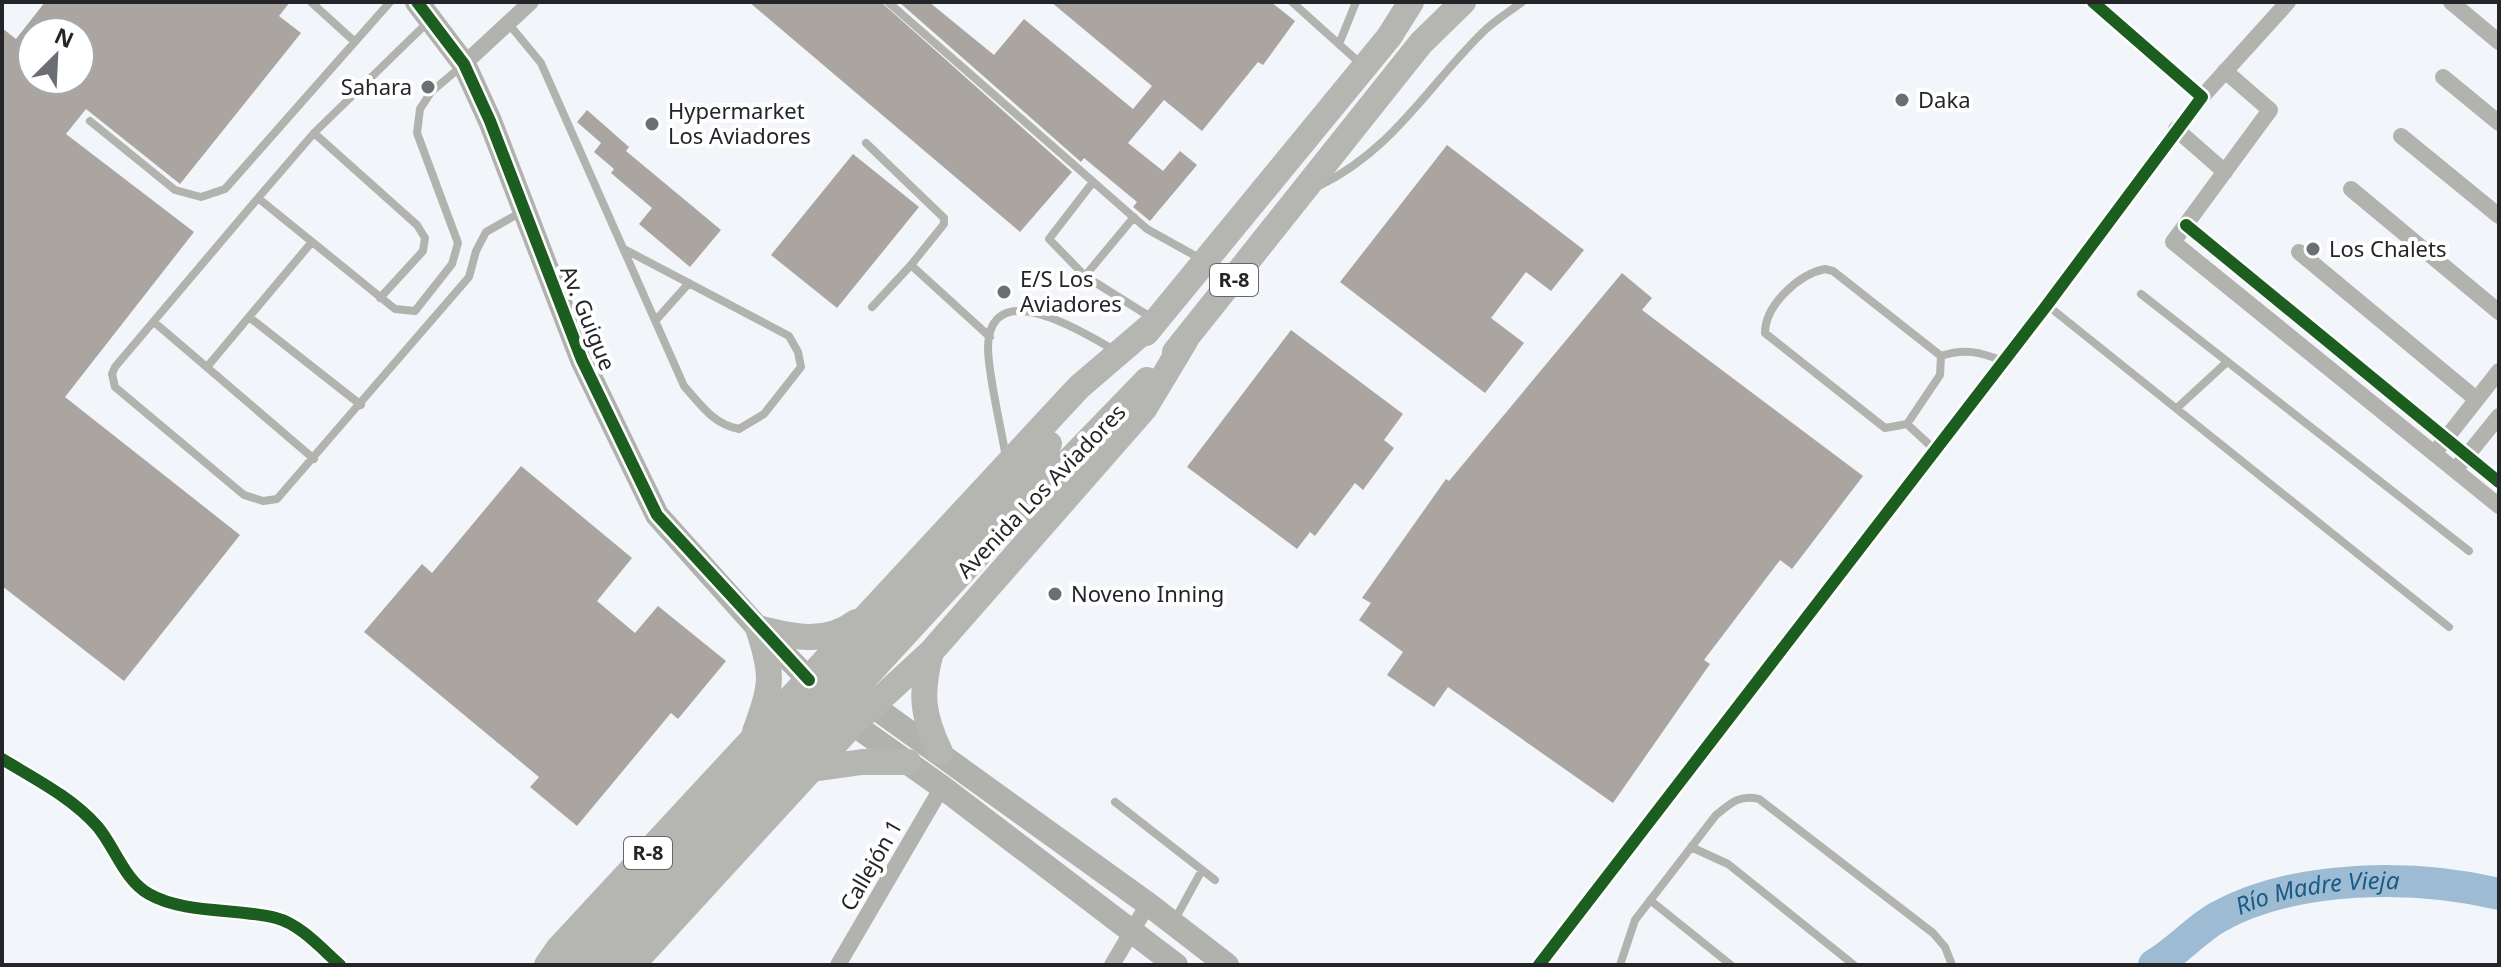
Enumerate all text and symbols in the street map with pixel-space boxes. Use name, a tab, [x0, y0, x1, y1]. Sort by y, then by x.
north arrow	[16, 16, 96, 96]
text: N	[50, 19, 79, 54]
place label: Sahara	[341, 71, 412, 101]
marker: Sahara	[419, 78, 437, 96]
place label: Daka	[1918, 84, 1971, 114]
marker: Daka	[1893, 91, 1911, 109]
place label: Hypermarket Los Aviadores	[668, 95, 811, 150]
marker: Hypermarket Los Aviadores	[643, 115, 661, 133]
place label: Los Chalets	[2329, 233, 2447, 263]
marker: Los Chalets	[2304, 240, 2322, 258]
street label: Av. Guigue	[554, 261, 624, 375]
place label: E/S Los Aviadores	[1020, 263, 1122, 318]
road number: R-8	[1210, 264, 1258, 296]
marker: E/S Los Aviadores	[995, 283, 1013, 301]
street label: Avenida Los Aviadores	[949, 397, 1131, 584]
place label: Noveno Inning	[1071, 578, 1224, 608]
marker: Noveno Inning	[1046, 585, 1064, 603]
street label: Callejón 1	[832, 813, 908, 916]
road number: R-8	[624, 837, 672, 869]
water label: Río Madre Vieja	[2230, 863, 2400, 922]

